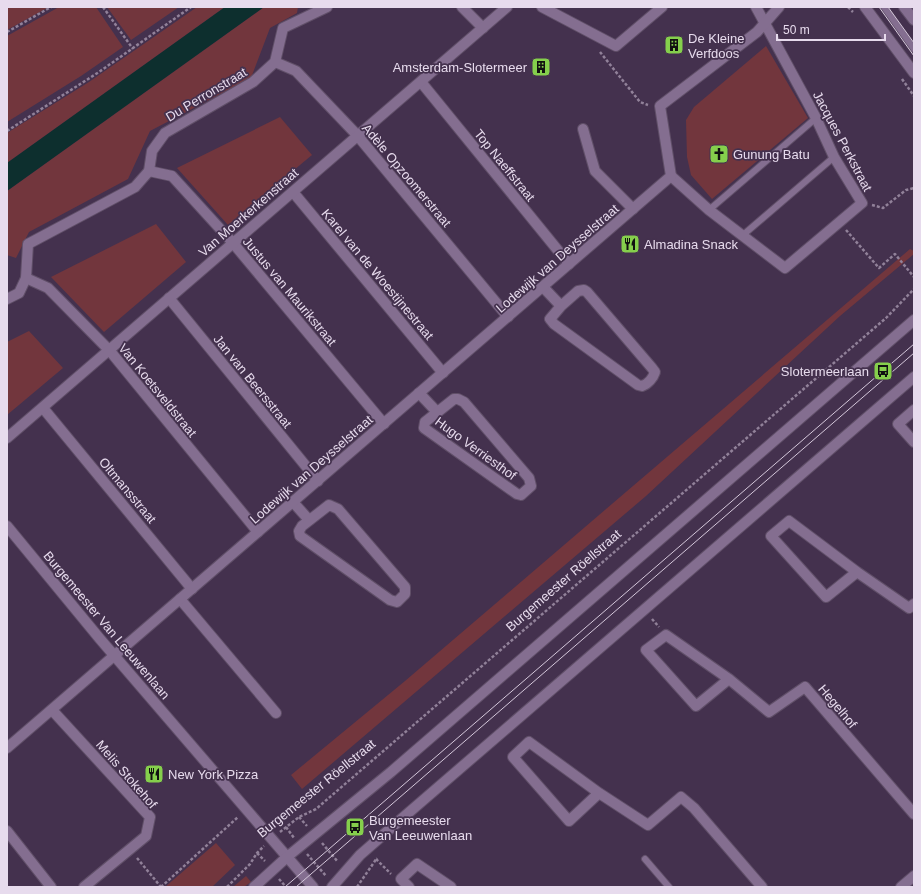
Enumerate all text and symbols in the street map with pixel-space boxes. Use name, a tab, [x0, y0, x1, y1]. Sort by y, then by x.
scale bar	[777, 16, 885, 42]
text: 50 m	[783, 23, 810, 37]
place label: De Kleine Verfdoos	[688, 31, 744, 61]
building icon: De Kleine Verfdoos	[663, 34, 685, 56]
building icon: Amsterdam-Slotermeer	[530, 56, 552, 78]
place label: Amsterdam-Slotermeer	[393, 60, 528, 75]
street label: Du Perronstraat	[163, 64, 250, 124]
street label: Jacques Perkstraat	[810, 89, 875, 194]
street label: Adèle Opzoomerstraat	[359, 121, 454, 230]
street label: Top Naeffstraat	[471, 126, 538, 204]
church icon: Gunung Batu	[708, 143, 730, 165]
place label: Gunung Batu	[733, 147, 810, 162]
street label: Van Moerkerkenstraat	[196, 165, 301, 260]
street label: Lodewijk van Deysselstraat	[493, 201, 622, 316]
street label: Karel van de Woestijnestraat	[319, 206, 437, 343]
restaurant icon: Almadina Snack	[619, 233, 641, 255]
street label: Justus van Maurikstraat	[240, 234, 340, 349]
place label: Almadina Snack	[644, 237, 738, 252]
street label: Jan van Beersstraat	[210, 332, 295, 431]
street label: Van Koetsveldstraat	[115, 341, 200, 440]
bus stop icon: Slotermeerlaan	[872, 360, 894, 382]
place label: Slotermeerlaan	[781, 364, 869, 379]
street label: Lodewijk van Deysselstraat	[247, 412, 376, 527]
street label: Hugo Verriesthof	[432, 414, 520, 483]
street label: Oltmansstraat	[96, 455, 160, 526]
street label: Burgemeester Röellstraat	[503, 526, 624, 634]
street label: Burgemeester Van Leeuwenlaan	[40, 548, 173, 702]
street label: Hegelhof	[815, 682, 860, 731]
street label: Burgemeester Röellstraat	[254, 736, 379, 841]
street label: Melis Stokehof	[93, 737, 161, 812]
restaurant icon: New York Pizza	[143, 763, 165, 785]
place label: New York Pizza	[168, 767, 259, 782]
place label: Burgemeester Van Leeuwenlaan	[369, 813, 472, 843]
bus stop icon: Burgemeester Van Leeuwenlaan	[344, 816, 366, 838]

